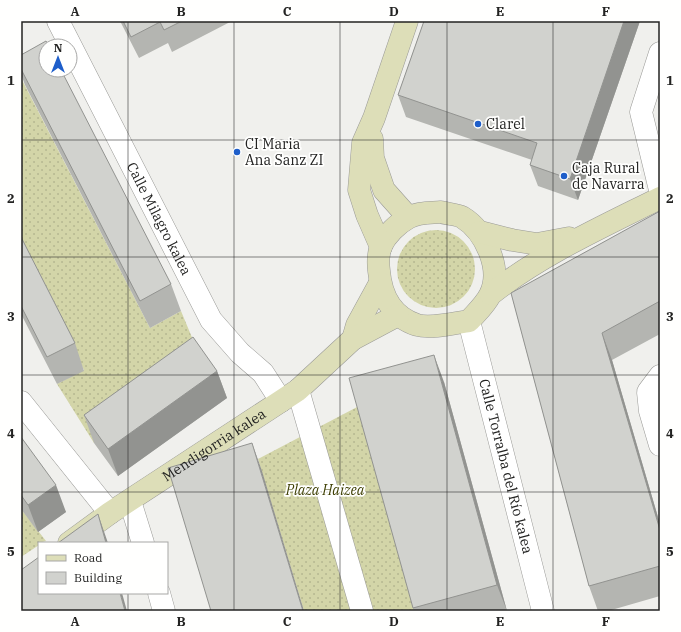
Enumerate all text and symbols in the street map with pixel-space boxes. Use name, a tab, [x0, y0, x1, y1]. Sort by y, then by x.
text: A	[70, 3, 80, 20]
text: B	[176, 3, 186, 20]
text: C	[283, 3, 292, 20]
text: D	[389, 3, 399, 20]
text: E	[496, 3, 504, 20]
text: F	[602, 3, 610, 20]
north arrow	[38, 38, 78, 78]
text: N	[54, 41, 63, 55]
text: 1	[7, 72, 15, 89]
text: 1	[666, 72, 674, 89]
place label: Clarel	[486, 115, 525, 133]
marker: Clarel	[473, 119, 483, 129]
place label: CI Maria Ana Sanz ZI	[245, 135, 324, 169]
marker: CI Maria Ana Sanz ZI	[232, 147, 242, 157]
street label: Calle Milagro kalea	[123, 159, 196, 278]
place label: Caja Rural de Navarra	[572, 159, 645, 193]
marker: Caja Rural de Navarra	[559, 171, 569, 181]
text: 2	[7, 190, 15, 207]
text: 2	[666, 190, 674, 207]
text: 3	[7, 308, 15, 325]
text: 3	[666, 308, 674, 325]
street label: Calle Torralba del Río kalea	[475, 377, 537, 556]
street label: Mendigorria kalea	[159, 404, 269, 485]
text: 4	[7, 425, 15, 442]
text: 4	[666, 425, 674, 442]
park label: Plaza Haizea	[285, 481, 365, 499]
legend	[38, 542, 168, 594]
text: 5	[7, 543, 15, 560]
text: 5	[666, 543, 674, 560]
text: Road	[74, 550, 103, 565]
text: Building	[74, 570, 122, 585]
text: A	[70, 613, 80, 630]
text: B	[176, 613, 186, 630]
text: C	[283, 613, 292, 630]
text: D	[389, 613, 399, 630]
text: E	[496, 613, 504, 630]
text: F	[602, 613, 610, 630]

